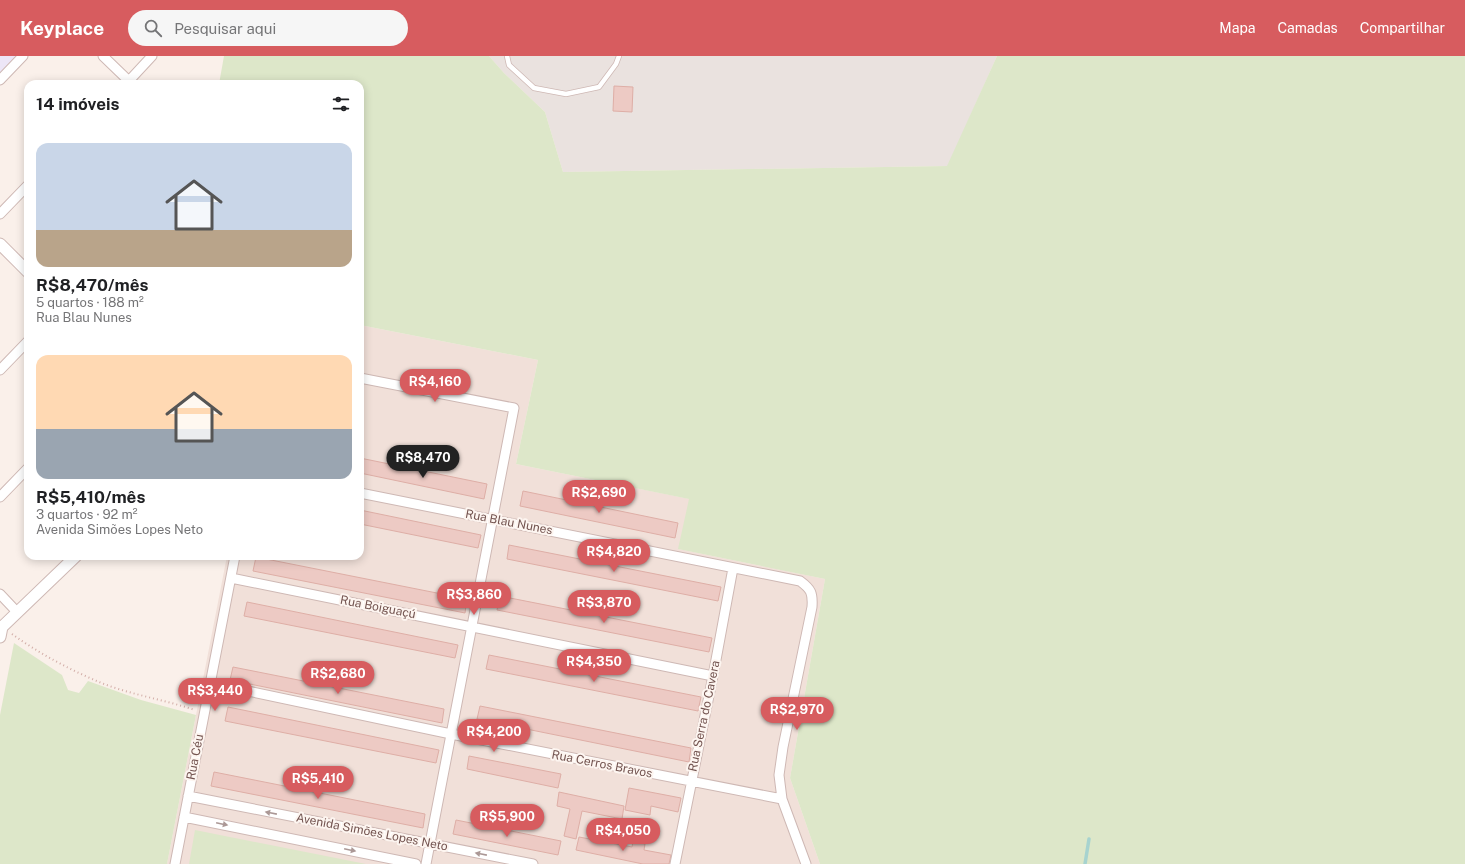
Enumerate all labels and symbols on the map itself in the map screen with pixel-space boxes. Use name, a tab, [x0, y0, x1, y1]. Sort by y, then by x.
pin: R$4,160	[398, 369, 472, 403]
pin: R$8,470	[386, 445, 460, 479]
pin: R$2,690	[562, 480, 636, 514]
street label: Rua Blau Nunes	[464, 507, 554, 537]
pin: R$4,820	[577, 539, 651, 573]
pin: R$3,860	[437, 582, 511, 616]
pin: R$3,870	[567, 590, 641, 624]
street label: Rua Boiguaçú	[339, 593, 417, 621]
pin: R$4,350	[557, 649, 631, 683]
street label: Rua Serra do Cavera	[685, 659, 723, 773]
pin: R$2,680	[301, 661, 375, 695]
pin: R$3,440	[178, 678, 252, 712]
pin: R$2,970	[760, 697, 834, 731]
pin: R$4,200	[457, 719, 531, 753]
street label: Rua Céu	[184, 733, 206, 781]
street label: Rua Cerros Bravos	[550, 747, 654, 781]
pin: R$5,410	[281, 766, 355, 800]
pin: R$5,900	[470, 804, 544, 838]
one-way arrow	[264, 809, 277, 815]
street label: Avenida Simões Lopes Neto	[295, 810, 449, 854]
pin: R$4,050	[586, 818, 660, 852]
one-way arrow	[216, 822, 228, 828]
one-way arrow	[343, 848, 356, 854]
one-way arrow	[474, 850, 487, 856]

